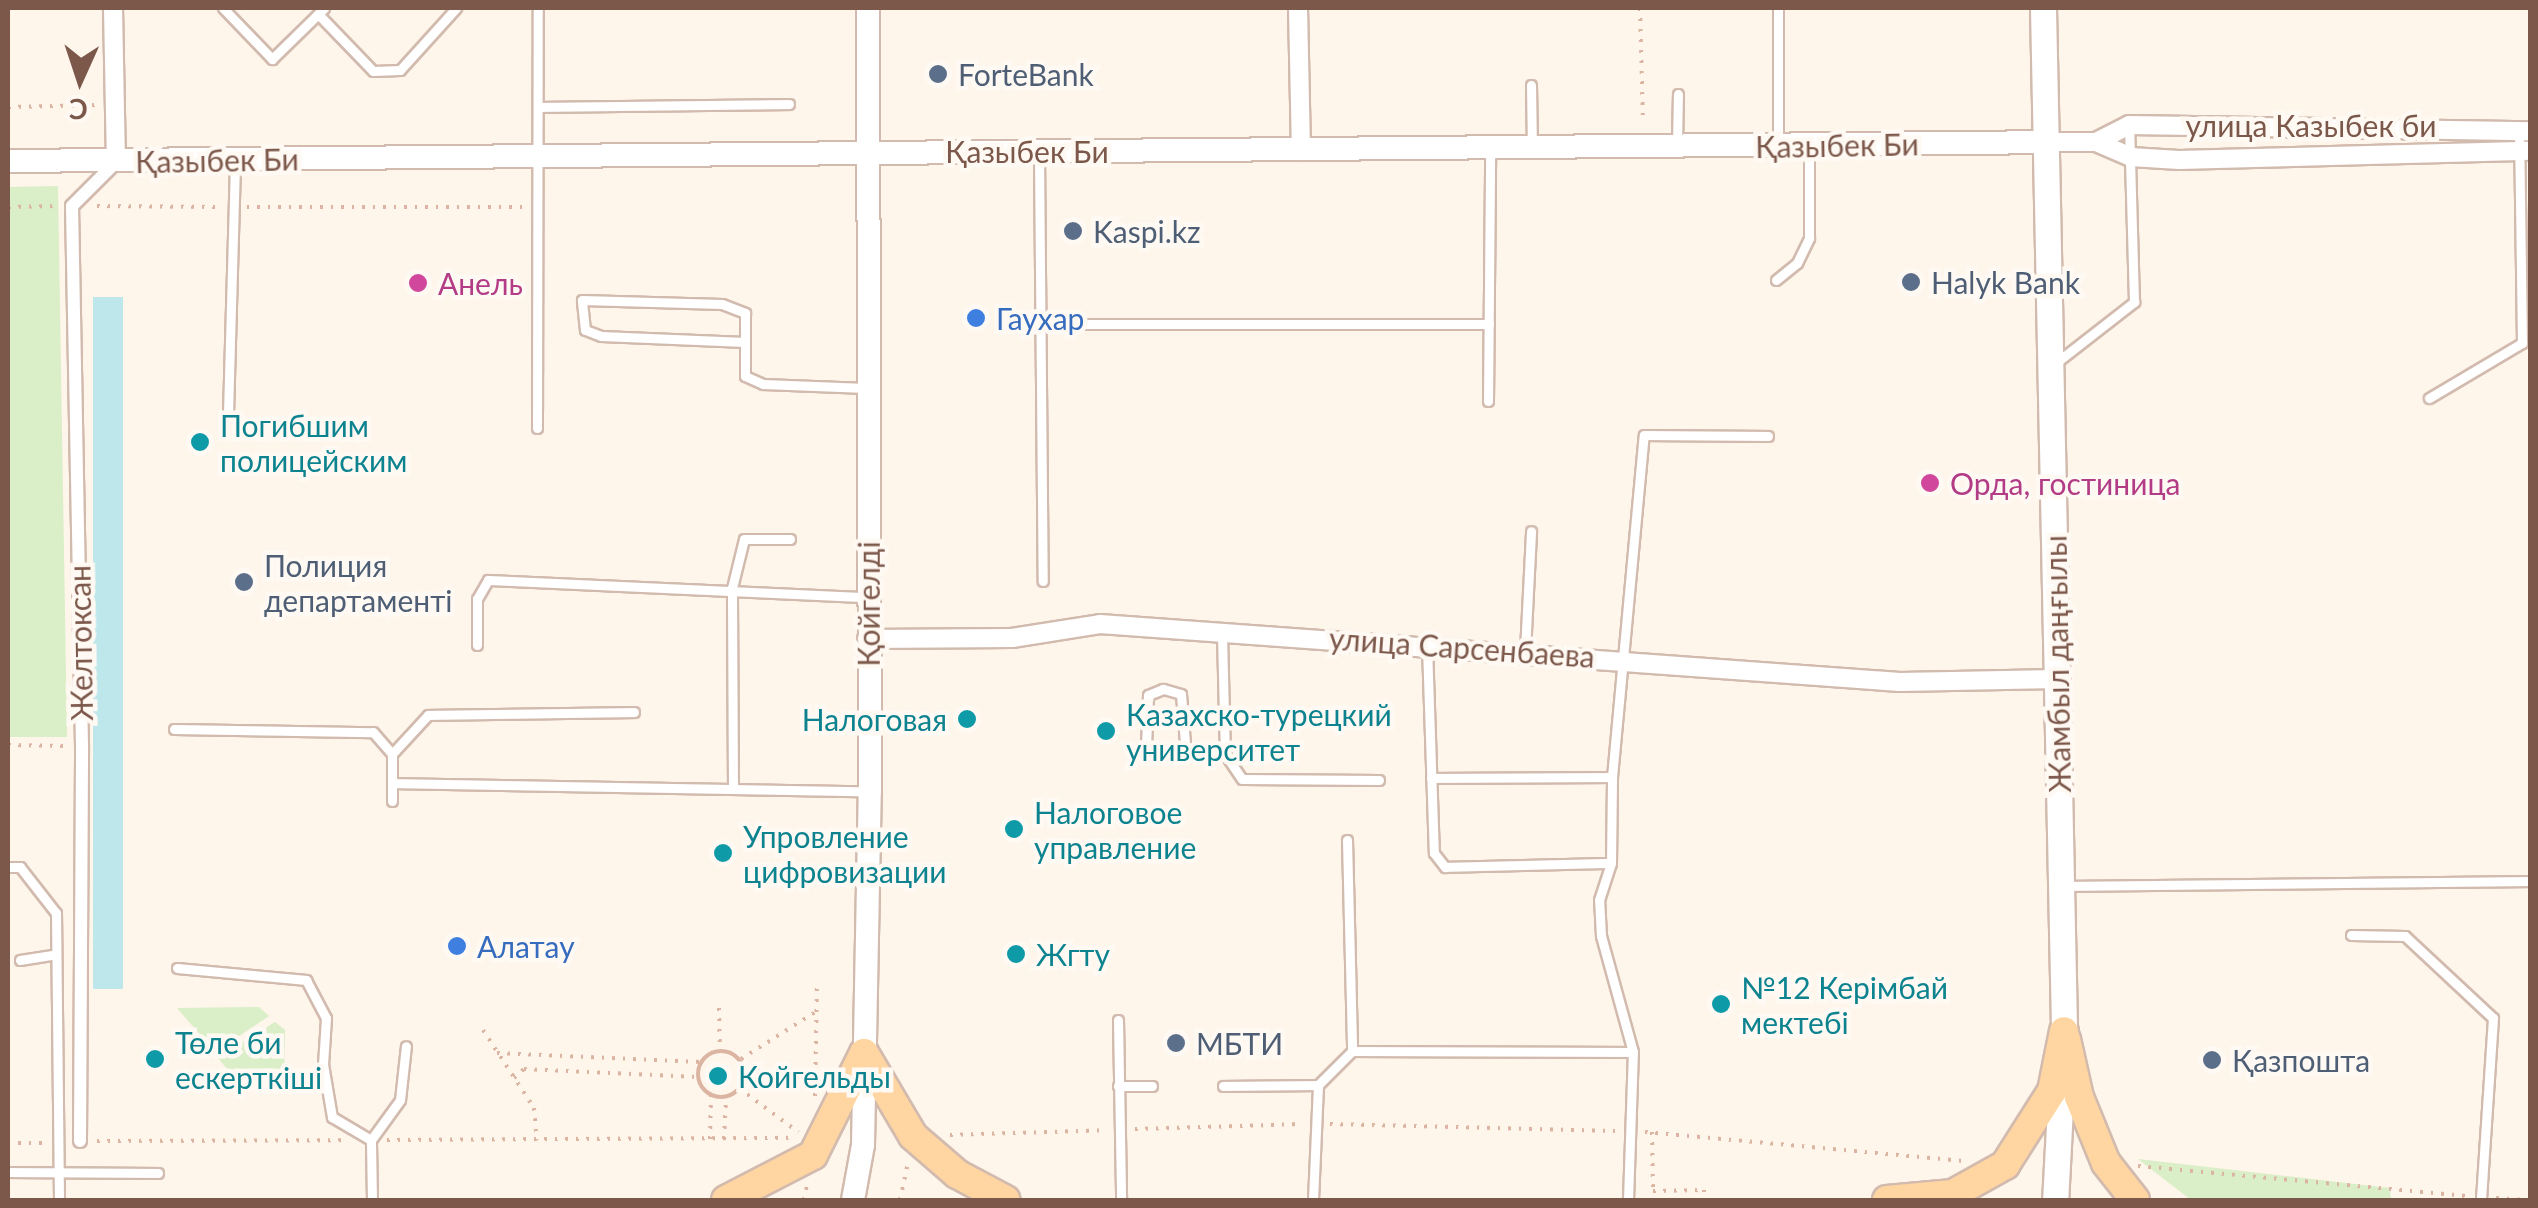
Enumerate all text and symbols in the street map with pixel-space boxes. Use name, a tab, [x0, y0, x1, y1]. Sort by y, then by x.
north arrow	[30, 30, 130, 130]
place label: ForteBank	[958, 56, 1094, 92]
marker: ForteBank	[927, 63, 949, 85]
text: С	[68, 92, 89, 127]
street label: улица Казыбек би	[2186, 107, 2436, 143]
street label: Қазыбек Би	[1755, 126, 1919, 164]
street label: Қазыбек Би	[945, 133, 1109, 169]
street label: Қазыбек Би	[135, 141, 299, 179]
place label: Kaspi.kz	[1093, 213, 1201, 249]
marker: Kaspi.kz	[1062, 220, 1084, 242]
place label: Halyk Bank	[1931, 264, 2080, 300]
place label: Анель	[438, 265, 523, 301]
marker: Halyk Bank	[1900, 271, 1922, 293]
marker: Анель	[407, 272, 429, 294]
place label: Гаухар	[996, 300, 1084, 336]
marker: Гаухар	[965, 307, 987, 329]
place label: Погибшим полицейским	[220, 407, 408, 478]
marker: Погибшим полицейским	[189, 431, 211, 453]
place label: Орда, гостиница	[1950, 465, 2181, 501]
marker: Орда, гостиница	[1919, 472, 1941, 494]
street label: Жамбыл даңғылы	[2037, 535, 2077, 793]
street label: Қойгелді	[850, 541, 886, 667]
place label: Полиция департаменті	[264, 547, 452, 618]
street label: Желтоксан	[61, 565, 99, 721]
marker: Полиция департаменті	[233, 571, 255, 593]
street label: улица Сарсенбаева	[1328, 620, 1596, 674]
place label: Казахско-турецкий университет	[1126, 696, 1392, 766]
place label: Налоговая	[802, 701, 947, 737]
marker: Налоговая	[956, 708, 978, 730]
marker: Казахско-турецкий университет	[1095, 720, 1117, 742]
place label: Налоговое управление	[1034, 794, 1196, 864]
place label: Упровление цифровизации	[743, 818, 947, 888]
marker: Налоговое управление	[1003, 818, 1025, 840]
marker: Упровление цифровизации	[712, 842, 734, 864]
place label: Алатау	[477, 928, 575, 964]
marker: Алатау	[446, 935, 468, 957]
place label: Жгту	[1036, 936, 1110, 972]
marker: Жгту	[1005, 943, 1027, 965]
place label: №12 Керімбай мектебі	[1741, 969, 1948, 1040]
marker: №12 Керімбай мектебі	[1710, 993, 1732, 1015]
place label: Төле би ескерткіші	[175, 1024, 322, 1094]
place label: МБТИ	[1196, 1025, 1283, 1061]
marker: МБТИ	[1165, 1032, 1187, 1054]
place label: Қазпошта	[2232, 1042, 2370, 1078]
marker: Төле би ескерткіші	[144, 1048, 166, 1070]
marker: Қазпошта	[2201, 1049, 2223, 1071]
place label: Койгельды	[738, 1058, 891, 1094]
marker: Койгельды	[707, 1065, 729, 1087]

